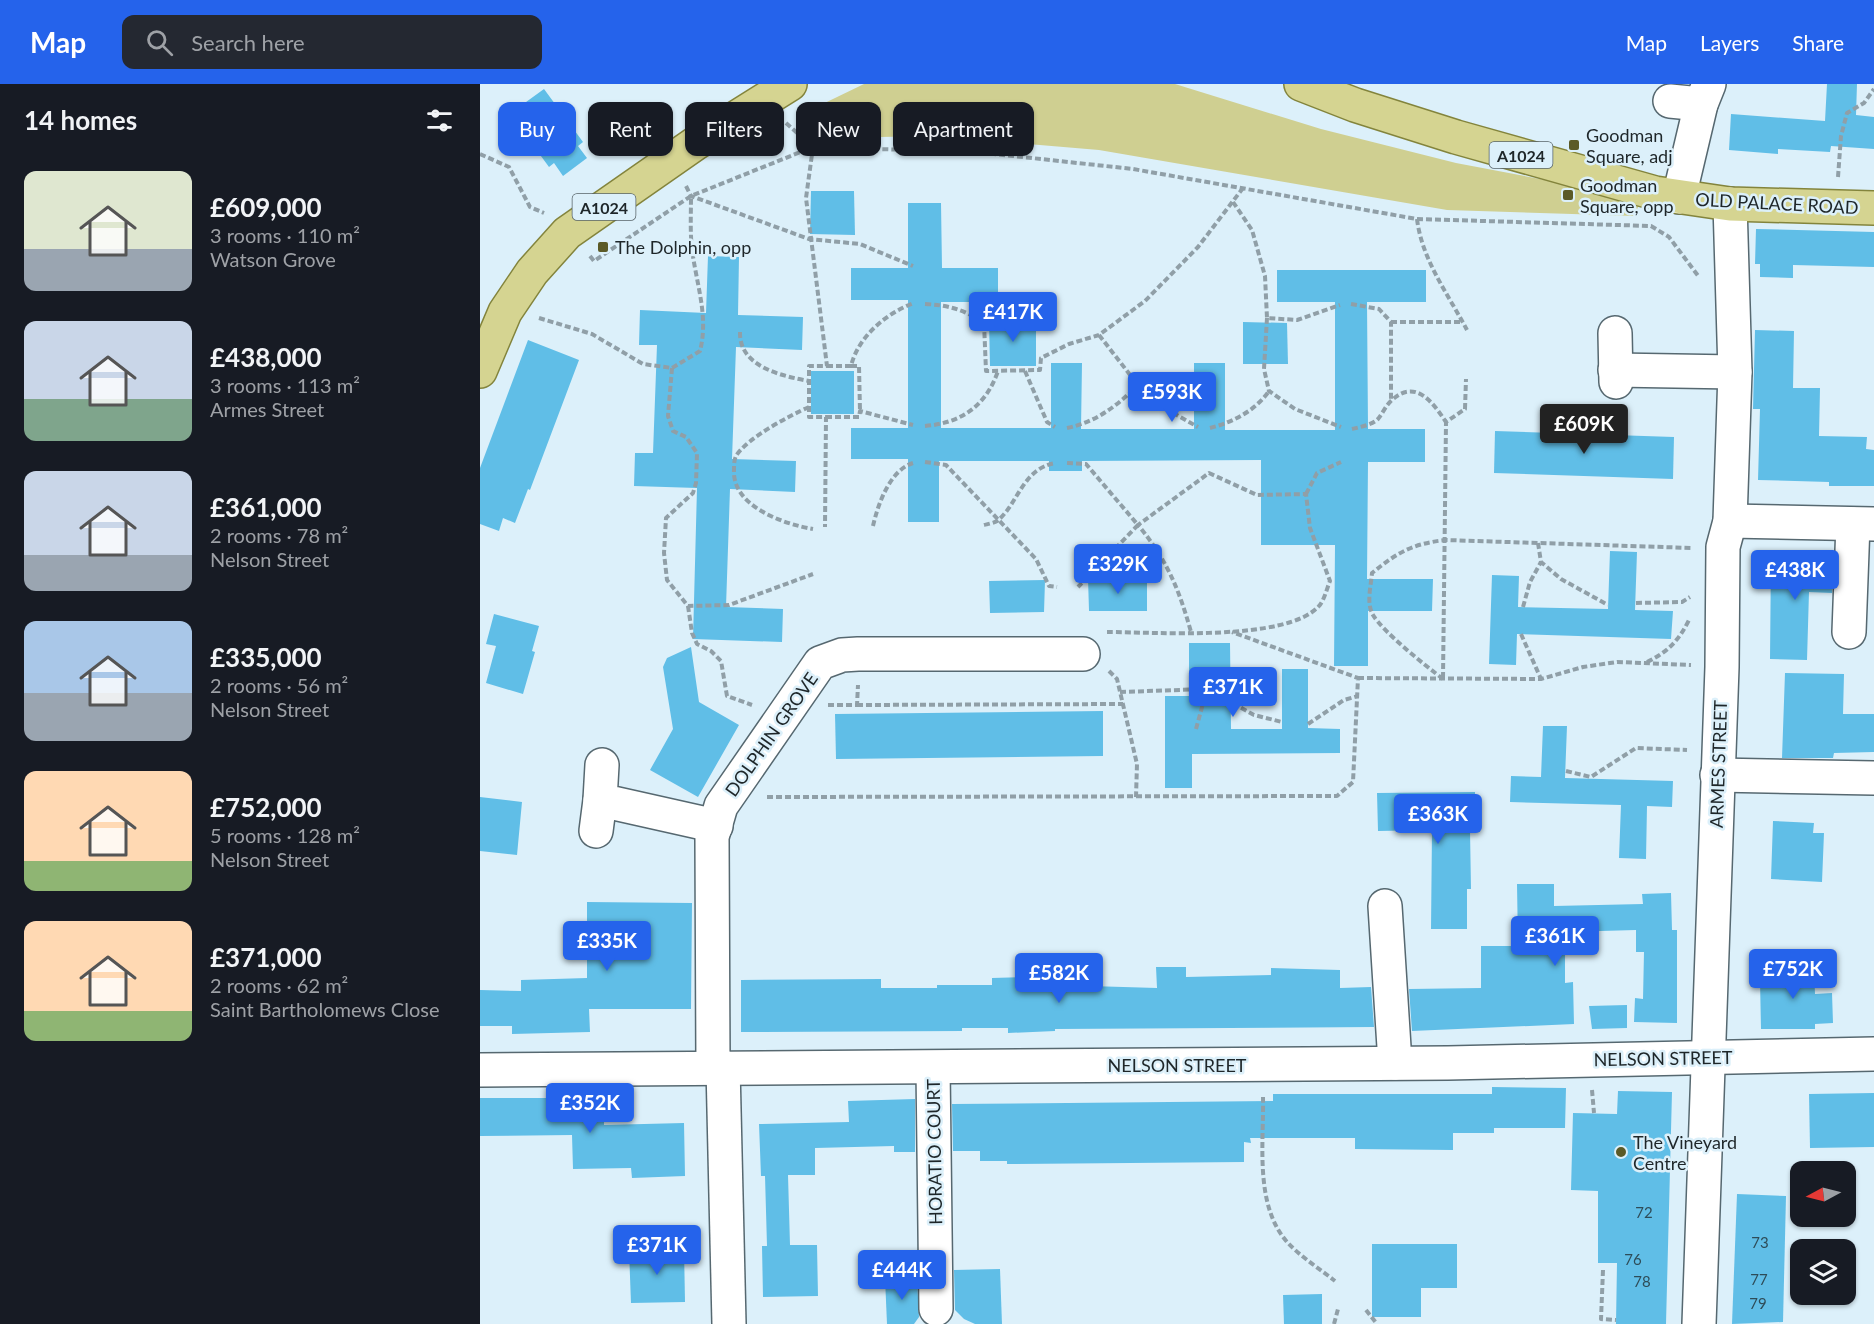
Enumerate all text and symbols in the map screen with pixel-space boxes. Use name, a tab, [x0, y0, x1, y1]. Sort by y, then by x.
search box	[122, 15, 542, 69]
text: Map	[30, 25, 86, 59]
icon: search	[143, 26, 176, 59]
text: Search here	[191, 29, 305, 56]
text: Map	[1626, 30, 1667, 55]
text: Layers	[1700, 30, 1759, 55]
text: Share	[1792, 30, 1844, 55]
chip: Buy	[498, 102, 576, 156]
chip: Rent	[588, 102, 673, 156]
chip: Filters	[685, 102, 784, 156]
chip: New	[796, 102, 881, 156]
chip: Apartment	[893, 102, 1034, 156]
text: 14 homes	[24, 104, 137, 136]
icon: filters	[423, 104, 456, 137]
place label: Goodman Square, adj	[1586, 124, 1673, 167]
marker: Goodman Square, adj	[1567, 138, 1581, 152]
road number: A1024	[1490, 142, 1552, 168]
place label: Goodman Square, opp	[1580, 174, 1674, 217]
marker: Goodman Square, opp	[1561, 188, 1575, 202]
street label: OLD PALACE ROAD	[1695, 188, 1859, 218]
text: £609,000	[210, 191, 322, 223]
road number: A1024	[572, 194, 636, 220]
icon: home	[72, 195, 144, 267]
text: 3 rooms · 110 m²	[210, 223, 360, 247]
place label: The Dolphin, opp	[615, 236, 751, 258]
marker: The Dolphin, opp	[596, 240, 610, 254]
text: Watson Grove	[210, 247, 336, 271]
pin: £417K	[971, 292, 1055, 343]
text: £417K	[983, 299, 1043, 323]
text: £438,000	[210, 341, 322, 373]
icon: home	[72, 345, 144, 417]
pin: £593K	[1130, 372, 1214, 423]
text: 3 rooms · 113 m²	[210, 373, 360, 397]
text: £593K	[1142, 379, 1202, 403]
text: Armes Street	[210, 397, 324, 421]
pin: £609K	[1542, 404, 1626, 455]
text: £609K	[1554, 411, 1614, 435]
text: £361,000	[210, 491, 322, 523]
icon: home	[72, 495, 144, 567]
text: 2 rooms · 78 m²	[210, 523, 348, 547]
pin: £329K	[1076, 544, 1160, 595]
text: Nelson Street	[210, 547, 329, 571]
pin: £438K	[1753, 550, 1837, 601]
text: £329K	[1088, 551, 1148, 575]
text: £438K	[1765, 557, 1825, 581]
text: £335,000	[210, 641, 322, 673]
icon: home	[72, 645, 144, 717]
pin: £371K	[1191, 667, 1275, 718]
street label: DOLPHIN GROVE	[720, 668, 822, 800]
text: 2 rooms · 56 m²	[210, 673, 348, 697]
text: £371K	[1203, 674, 1263, 698]
text: Nelson Street	[210, 697, 329, 721]
street label: ARMES STREET	[1705, 699, 1731, 828]
text: £752,000	[210, 791, 322, 823]
pin: £363K	[1396, 794, 1480, 845]
icon: home	[72, 795, 144, 867]
text: £363K	[1408, 801, 1468, 825]
text: 5 rooms · 128 m²	[210, 823, 360, 847]
text: Nelson Street	[210, 847, 329, 871]
pin: £361K	[1513, 916, 1597, 967]
pin: £335K	[565, 921, 649, 972]
text: £361K	[1525, 923, 1585, 947]
text: £335K	[577, 928, 637, 952]
text: £371,000	[210, 941, 322, 973]
icon: home	[72, 945, 144, 1017]
pin: £752K	[1751, 949, 1835, 1000]
pin: £582K	[1017, 953, 1101, 1004]
text: £752K	[1763, 956, 1823, 980]
text: £582K	[1029, 960, 1089, 984]
text: 2 rooms · 62 m²	[210, 973, 348, 997]
text: Saint Bartholomews Close	[210, 997, 439, 1021]
street label: NELSON STREET	[1593, 1046, 1733, 1070]
street label: NELSON STREET	[1108, 1054, 1247, 1076]
street label: HORATIO COURT	[922, 1078, 946, 1225]
pin: £352K	[548, 1083, 632, 1134]
text: £352K	[560, 1090, 620, 1114]
place label: The Vineyard Centre	[1633, 1131, 1737, 1174]
marker: The Vineyard Centre	[1614, 1145, 1628, 1159]
north arrow	[1790, 1161, 1856, 1227]
map controls	[1790, 1161, 1856, 1305]
house number: 72	[1635, 1203, 1653, 1221]
pin: £371K	[615, 1225, 699, 1276]
text: £371K	[627, 1232, 687, 1256]
house number: 73	[1751, 1233, 1769, 1251]
button: layers	[1790, 1239, 1856, 1305]
pin: £444K	[860, 1250, 944, 1301]
house number: 76	[1624, 1250, 1642, 1268]
text: £444K	[872, 1257, 932, 1281]
house number: 77	[1750, 1270, 1768, 1288]
house number: 78	[1633, 1272, 1651, 1290]
house number: 79	[1749, 1294, 1767, 1312]

